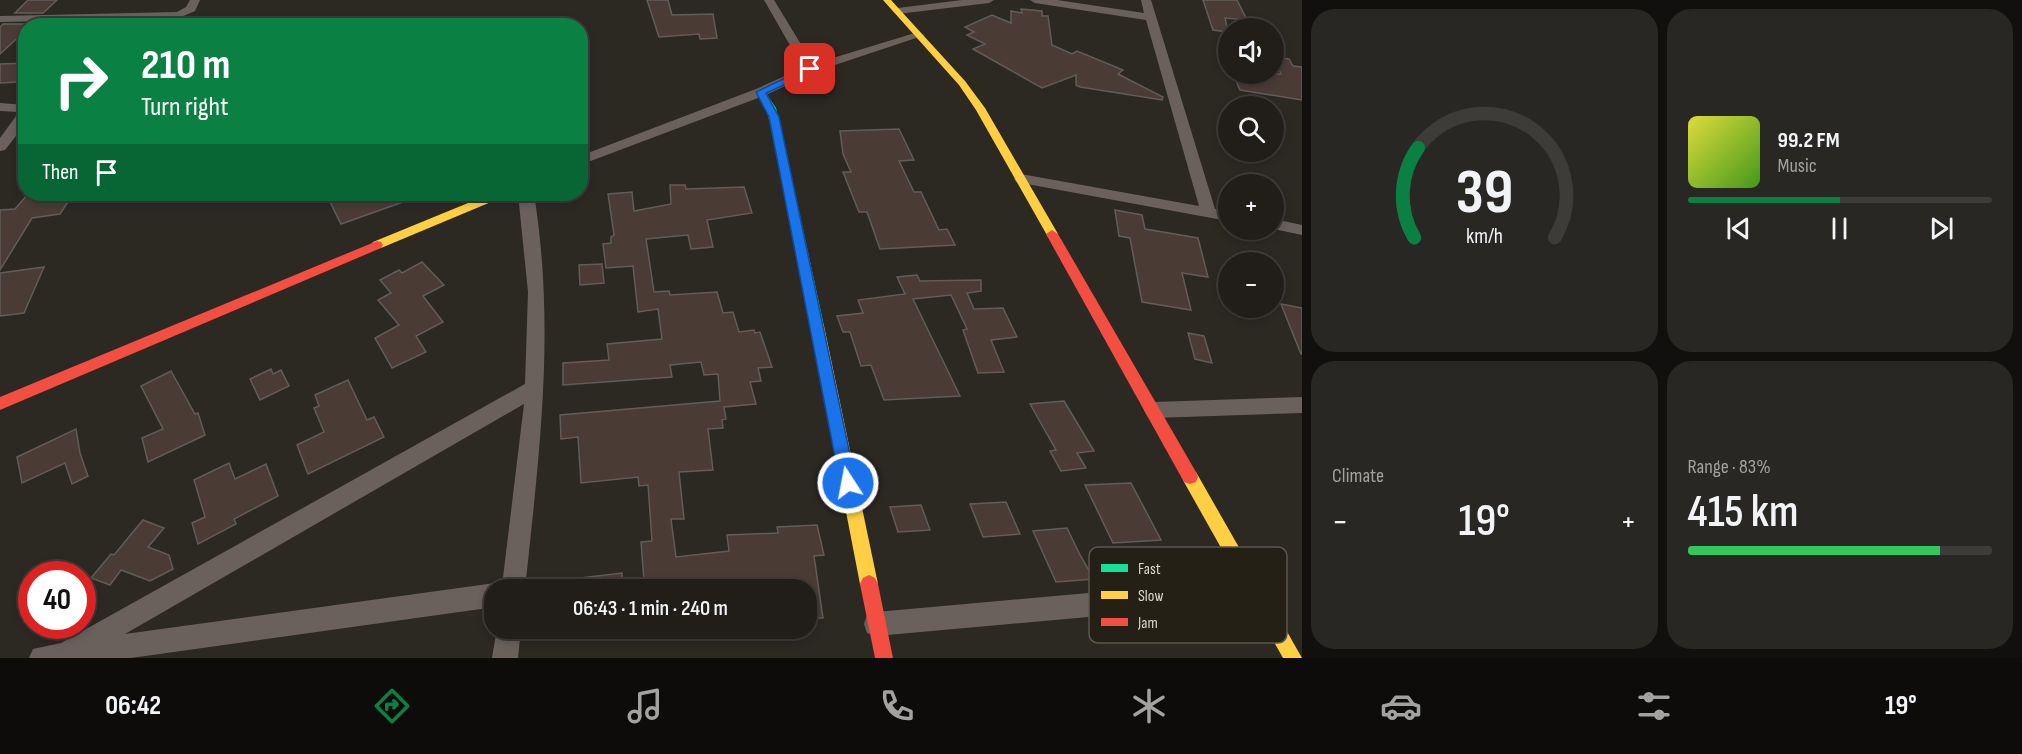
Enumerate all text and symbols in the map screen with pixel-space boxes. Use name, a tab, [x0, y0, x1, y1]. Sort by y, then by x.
map controls	[1218, 18, 1284, 318]
button: sound	[1218, 18, 1284, 84]
text: 210 m	[141, 40, 230, 91]
icon: right	[42, 42, 120, 120]
pin	[784, 43, 835, 94]
icon: arrive	[793, 52, 826, 85]
text: Turn right	[141, 91, 228, 123]
button: search	[1218, 96, 1284, 162]
text: 99.2 FM	[1778, 127, 1840, 154]
text: Music	[1778, 154, 1817, 178]
icon: arrive	[90, 156, 123, 189]
text: 39	[1455, 156, 1513, 231]
text: Then	[42, 159, 78, 186]
button: +	[1218, 174, 1284, 240]
icon: previous	[1722, 212, 1755, 245]
icon: pause	[1823, 212, 1856, 245]
icon: next	[1925, 212, 1958, 245]
text: km/h	[1466, 224, 1503, 249]
button: −	[1218, 252, 1284, 318]
position arrow	[816, 451, 880, 515]
text: Range · 83%	[1688, 455, 1771, 479]
text: Climate	[1332, 464, 1384, 488]
text: 415 km	[1688, 485, 1798, 540]
text: 19°	[1459, 494, 1510, 549]
text: −	[1332, 502, 1348, 542]
text: +	[1620, 502, 1636, 542]
legend	[1089, 547, 1287, 643]
text: Fast	[1138, 560, 1161, 579]
speed limit sign: 40	[18, 561, 96, 639]
text: Slow	[1138, 587, 1163, 606]
text: 06:43 · 1 min · 240 m	[573, 595, 728, 622]
text: Jam	[1137, 614, 1158, 633]
icon: directions	[371, 685, 413, 727]
icon: music	[624, 685, 666, 727]
icon: phone	[876, 685, 918, 727]
icon: climate	[1128, 685, 1170, 727]
icon: car	[1380, 685, 1422, 727]
icon: filters	[1633, 685, 1675, 727]
text: 06:42	[105, 690, 161, 722]
text: 19°	[1885, 690, 1917, 722]

